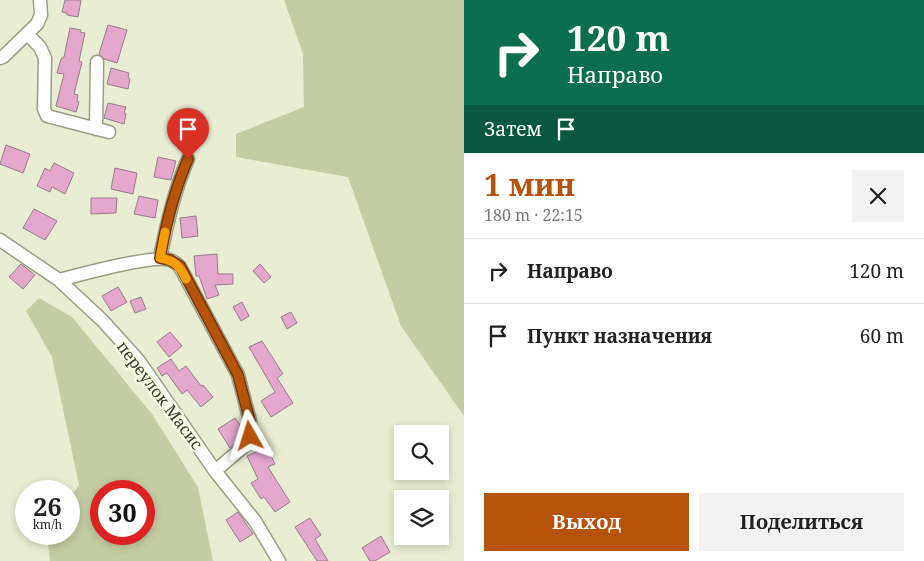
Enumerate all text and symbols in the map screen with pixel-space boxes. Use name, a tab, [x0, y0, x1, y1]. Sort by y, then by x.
text: 120 m	[567, 14, 670, 61]
icon: right	[484, 20, 549, 85]
text: Направо	[567, 59, 663, 89]
pin	[167, 108, 209, 159]
icon: arrive	[174, 115, 202, 143]
icon: arrive	[552, 115, 580, 143]
text: Затем	[484, 116, 542, 142]
text: 1 мин	[484, 164, 575, 205]
button: close	[852, 170, 904, 222]
text: 180 m · 22:15	[484, 204, 583, 226]
icon: right	[484, 257, 512, 285]
text: Направо	[527, 258, 613, 284]
text: 120 m	[849, 258, 904, 284]
icon: arrive	[484, 322, 512, 350]
text: Пункт назначения	[527, 323, 712, 349]
text: 60 m	[860, 323, 904, 349]
street label: переулок Масис	[112, 336, 208, 454]
position arrow	[223, 409, 275, 461]
map controls	[394, 425, 449, 545]
button: search	[394, 425, 449, 480]
speed limit sign: 30	[90, 480, 155, 545]
text: 26	[33, 489, 62, 523]
button: layers	[394, 490, 449, 545]
button: Выход	[484, 493, 689, 551]
button: Поделиться	[699, 493, 904, 551]
text: km/h	[33, 516, 62, 533]

